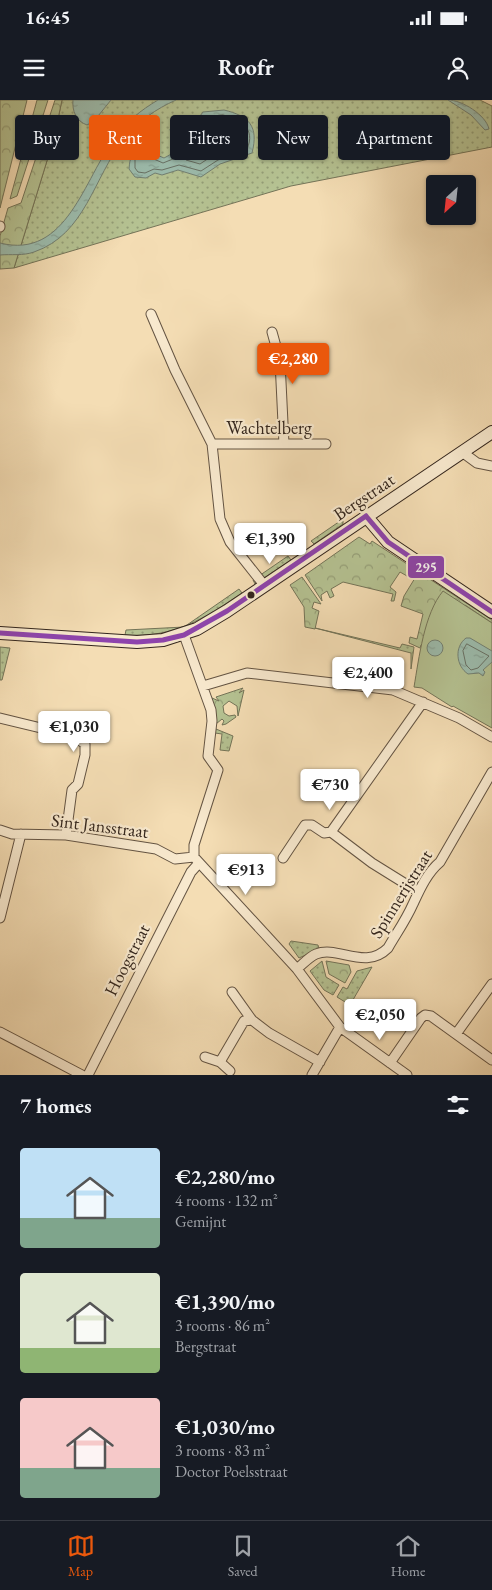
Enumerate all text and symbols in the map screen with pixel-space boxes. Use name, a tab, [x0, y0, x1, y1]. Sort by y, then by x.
text: 16:45	[25, 5, 71, 30]
text: Roofr	[218, 53, 274, 82]
icon: menu	[20, 54, 48, 82]
icon: person	[444, 54, 472, 82]
chip: Buy	[15, 115, 79, 160]
chip: Rent	[89, 115, 160, 160]
chip: Filters	[170, 115, 248, 160]
chip: New	[258, 115, 328, 160]
chip: Apartment	[338, 115, 450, 160]
north arrow	[426, 175, 476, 225]
map controls	[426, 175, 476, 225]
pin: €2,280	[252, 342, 334, 385]
text: €2,280	[268, 348, 318, 369]
street label: Wachtelberg	[226, 416, 312, 439]
street label: Bergstraat	[329, 468, 399, 525]
pin: €1,390	[229, 522, 311, 565]
text: €1,390	[245, 528, 295, 549]
line badge: 295	[407, 555, 445, 579]
text: 295	[415, 558, 437, 576]
unlabelled marker	[246, 590, 256, 600]
pin: €2,400	[327, 656, 409, 699]
text: €2,400	[343, 662, 393, 683]
pin: €1,030	[33, 710, 115, 753]
text: €1,030	[49, 716, 99, 737]
pin: €730	[300, 768, 360, 811]
text: €730	[311, 774, 349, 795]
street label: Sint Jansstraat	[50, 808, 150, 843]
street label: Spinnerijstraat	[364, 845, 437, 942]
pin: €913	[216, 854, 276, 896]
text: €913	[227, 859, 265, 880]
street label: Hoogstraat	[99, 920, 155, 1000]
pin: €2,050	[339, 998, 421, 1041]
text: €2,050	[355, 1004, 405, 1025]
icon: filters	[444, 1091, 472, 1119]
text: 7 homes	[20, 1092, 92, 1119]
text: €2,280/mo	[175, 1163, 275, 1190]
icon: home	[60, 1168, 120, 1228]
text: 4 rooms · 132 m²	[175, 1190, 278, 1211]
text: Gemijnt	[175, 1211, 226, 1232]
text: €1,390/mo	[175, 1288, 275, 1315]
icon: home	[60, 1293, 120, 1353]
text: 3 rooms · 86 m²	[175, 1315, 270, 1336]
text: Bergstraat	[175, 1336, 236, 1357]
text: €1,030/mo	[175, 1413, 275, 1440]
icon: home	[60, 1418, 120, 1478]
text: 3 rooms · 83 m²	[175, 1440, 270, 1461]
text: Doctor Poelsstraat	[175, 1461, 288, 1482]
tab: Map	[67, 1532, 95, 1580]
tab: Saved	[228, 1532, 258, 1580]
tab: Home	[391, 1532, 425, 1580]

